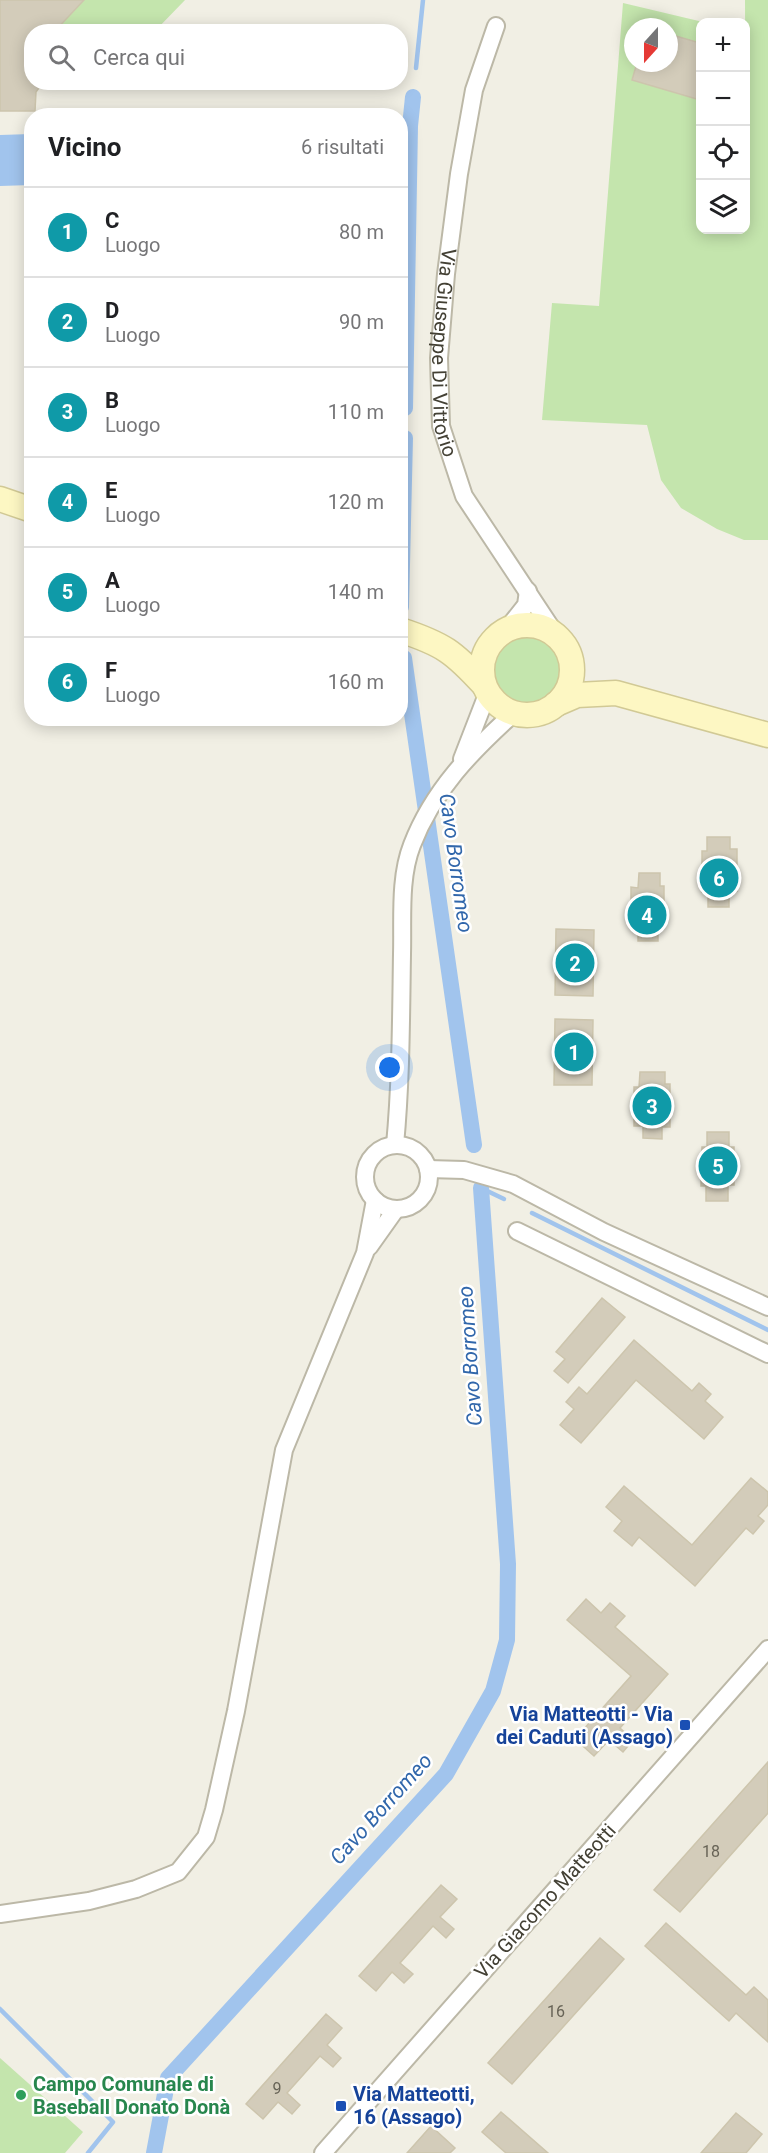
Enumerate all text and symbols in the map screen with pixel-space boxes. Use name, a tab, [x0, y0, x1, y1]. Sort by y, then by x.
north arrow	[624, 18, 678, 72]
map controls	[696, 18, 750, 234]
button: +	[696, 18, 750, 72]
search box	[24, 24, 408, 90]
icon: search	[45, 41, 78, 74]
text: Cerca qui	[93, 45, 185, 70]
button: −	[696, 72, 750, 126]
button: locate	[696, 126, 750, 180]
text: Vicino	[48, 132, 122, 162]
text: 6 risultati	[301, 135, 384, 159]
button: layers	[696, 180, 750, 234]
text: C	[105, 208, 119, 233]
text: 1	[62, 220, 73, 244]
text: 80 m	[339, 220, 384, 244]
text: Luogo	[105, 233, 160, 257]
street label: Via Giuseppe Di Vittorio	[427, 247, 462, 460]
text: D	[105, 298, 119, 323]
text: 2	[62, 310, 73, 334]
text: 90 m	[339, 310, 384, 334]
text: Luogo	[105, 323, 160, 347]
text: B	[105, 388, 119, 413]
text: 3	[62, 400, 73, 424]
text: 110 m	[328, 400, 384, 424]
text: Luogo	[105, 413, 160, 437]
text: E	[105, 478, 117, 503]
text: 4	[62, 490, 73, 514]
text: 120 m	[328, 490, 384, 514]
text: Luogo	[105, 503, 160, 527]
text: A	[105, 568, 120, 593]
text: 5	[62, 580, 73, 604]
text: 140 m	[328, 580, 384, 604]
text: Luogo	[105, 593, 160, 617]
text: F	[105, 658, 117, 683]
text: 6	[62, 670, 73, 694]
text: 160 m	[328, 670, 384, 694]
text: Luogo	[105, 683, 160, 707]
water label: Cavo Borromeo	[434, 792, 478, 934]
pin: 6	[700, 856, 738, 900]
pin: 4	[628, 892, 666, 938]
pin: 2	[556, 940, 594, 986]
pin: 1	[554, 1030, 594, 1074]
your location	[375, 1053, 404, 1082]
pin: 3	[632, 1084, 672, 1128]
pin: 5	[698, 1144, 738, 1188]
water label: Cavo Borromeo	[453, 1285, 487, 1427]
place label: Via Matteotti - Via dei Caduti (Assago)	[496, 1702, 673, 1749]
marker: Via Matteotti - Via dei Caduti (Assago)	[678, 1718, 692, 1732]
water label: Cavo Borromeo	[325, 1749, 437, 1869]
street label: Via Giacomo Matteotti	[469, 1819, 621, 1983]
house number: 18	[702, 1842, 720, 1861]
house number: 16	[547, 2002, 565, 2021]
place label: Campo Comunale di Baseball Donato Donà	[33, 2072, 231, 2119]
house number: 9	[273, 2079, 282, 2098]
place label: Via Matteotti, 16 (Assago)	[353, 2082, 475, 2129]
marker: Campo Comunale di Baseball Donato Donà	[14, 2088, 28, 2102]
marker: Via Matteotti, 16 (Assago)	[334, 2099, 348, 2113]

